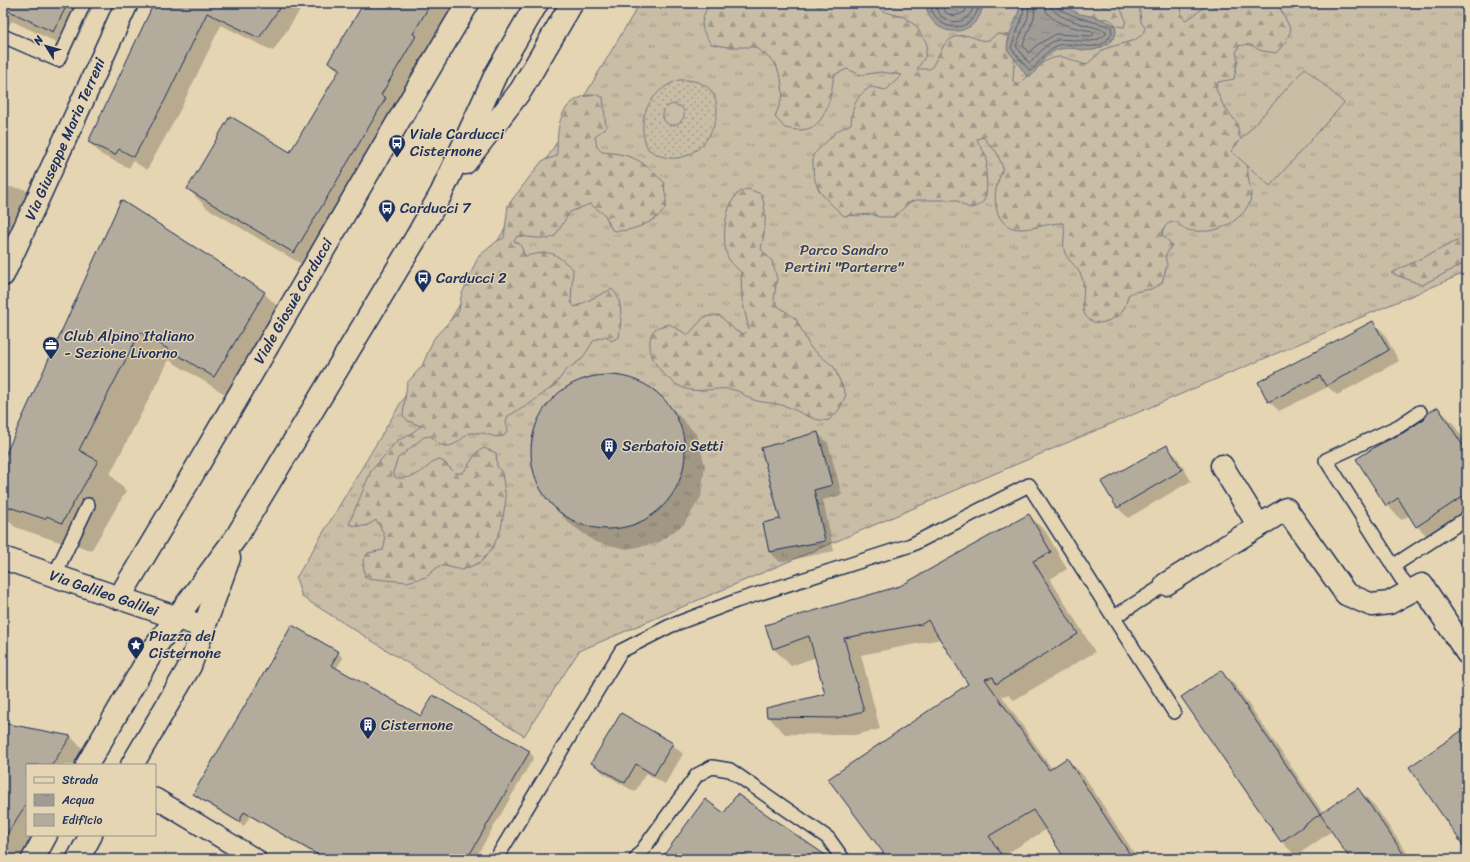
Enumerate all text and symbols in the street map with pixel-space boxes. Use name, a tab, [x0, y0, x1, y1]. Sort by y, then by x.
north arrow	[26, 26, 66, 66]
text: N	[28, 31, 49, 50]
street label: Via Giuseppe Maria Terreni	[17, 53, 113, 225]
place label: Viale Carducci Cisternone	[410, 121, 505, 164]
bus stop icon: Viale Carducci Cisternone	[387, 133, 407, 158]
place label: Carducci 7	[400, 195, 472, 221]
bus stop icon: Carducci 7	[377, 198, 397, 223]
street label: Viale Giosuè Carducci	[246, 232, 340, 369]
park label: Parco Sandro Pertini "Parterre"	[785, 237, 904, 280]
place label: Carducci 2	[436, 265, 507, 291]
bus stop icon: Carducci 2	[413, 268, 433, 293]
place label: Club Alpino Italiano - Sezione Livorno	[64, 323, 195, 366]
office icon: Club Alpino Italiano - Sezione Livorno	[41, 335, 61, 360]
place label: Serbatoio Setti	[622, 433, 724, 459]
building icon: Serbatoio Setti	[599, 436, 619, 461]
street label: Via Galileo Galilei	[46, 562, 163, 624]
place label: Piazza del Cisternone	[149, 623, 221, 666]
place icon: Piazza del Cisternone	[126, 635, 146, 660]
place label: Cisternone	[381, 712, 453, 738]
building icon: Cisternone	[358, 715, 378, 740]
legend	[26, 764, 156, 836]
text: Strada	[62, 769, 99, 791]
text: Acqua	[61, 789, 95, 811]
text: Edificio	[62, 809, 102, 831]

